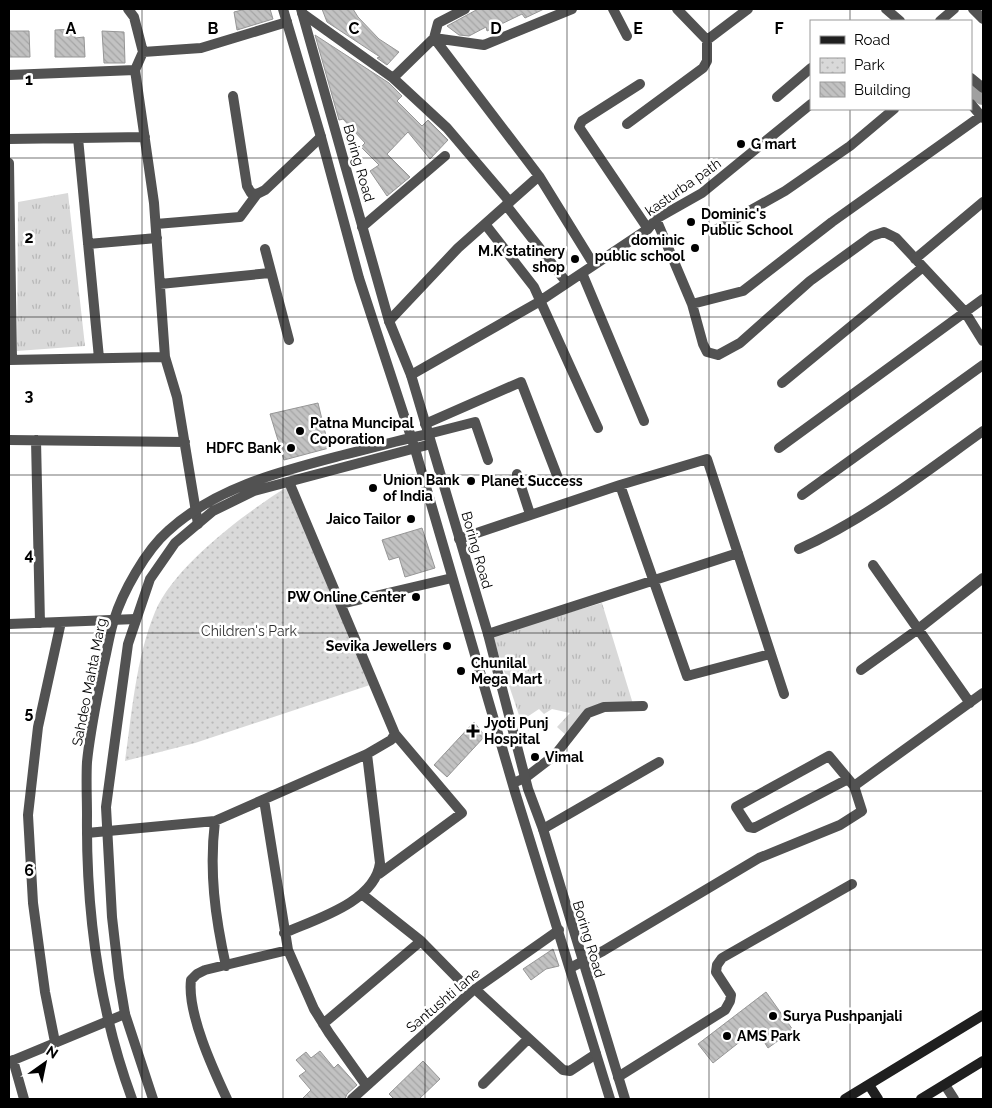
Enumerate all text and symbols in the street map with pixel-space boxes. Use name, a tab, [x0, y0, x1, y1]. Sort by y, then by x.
text: A	[66, 19, 77, 38]
text: B	[208, 19, 219, 38]
text: C	[349, 19, 360, 38]
text: D	[490, 19, 502, 38]
text: E	[633, 19, 643, 38]
text: F	[774, 19, 784, 38]
legend	[810, 20, 972, 110]
text: Road	[854, 31, 890, 49]
text: Park	[854, 56, 885, 74]
text: 1	[25, 70, 33, 89]
text: Building	[854, 81, 911, 99]
street label: Boring Road	[340, 123, 378, 203]
place label: G mart	[751, 136, 797, 152]
marker: G mart	[735, 138, 747, 150]
street label: kasturba path	[642, 155, 724, 219]
place label: Dominic's Public School	[701, 206, 793, 238]
marker: Dominic's Public School	[685, 216, 697, 228]
text: 2	[24, 228, 34, 247]
place label: dominic public school	[595, 232, 686, 264]
marker: dominic public school	[689, 242, 701, 254]
place label: M.K statinery shop	[478, 243, 565, 275]
marker: M.K statinery shop	[569, 253, 581, 265]
text: 3	[25, 386, 34, 405]
place label: Patna Muncipal Coporation	[310, 415, 414, 447]
marker: Patna Muncipal Coporation	[294, 425, 306, 437]
place label: HDFC Bank	[206, 440, 281, 456]
marker: HDFC Bank	[285, 442, 297, 454]
place label: Union Bank of India	[383, 472, 460, 504]
place label: Planet Success	[481, 473, 583, 489]
marker: Planet Success	[465, 475, 477, 487]
marker: Union Bank of India	[367, 482, 379, 494]
street label: Boring Road	[458, 510, 496, 590]
place label: Jaico Tailor	[326, 511, 402, 527]
marker: Jaico Tailor	[405, 513, 417, 525]
text: 4	[24, 545, 34, 564]
place label: PW Online Center	[287, 589, 407, 605]
marker: PW Online Center	[410, 591, 422, 603]
street label: Sahdeo Mahta Marg	[69, 617, 109, 747]
park label: Children's Park	[201, 623, 297, 639]
place label: Sevika Jewellers	[326, 638, 437, 654]
marker: Sevika Jewellers	[441, 640, 453, 652]
place label: Chunilal Mega Mart	[471, 655, 543, 687]
marker: Chunilal Mega Mart	[455, 665, 467, 677]
text: 5	[25, 703, 34, 722]
place label: Jyoti Punj Hospital	[484, 715, 549, 747]
marker: Jyoti Punj Hospital	[466, 724, 480, 738]
place label: Vimal	[545, 749, 584, 765]
marker: Vimal	[529, 751, 541, 763]
text: 6	[24, 861, 34, 880]
street label: Boring Road	[570, 899, 608, 979]
street label: Santushti lane	[403, 965, 483, 1035]
place label: Surya Pushpanjali	[783, 1008, 902, 1024]
marker: Surya Pushpanjali	[767, 1010, 779, 1022]
place label: AMS Park	[737, 1028, 801, 1044]
marker: AMS Park	[721, 1030, 733, 1042]
north arrow	[20, 1038, 70, 1088]
text: N	[43, 1042, 61, 1062]

